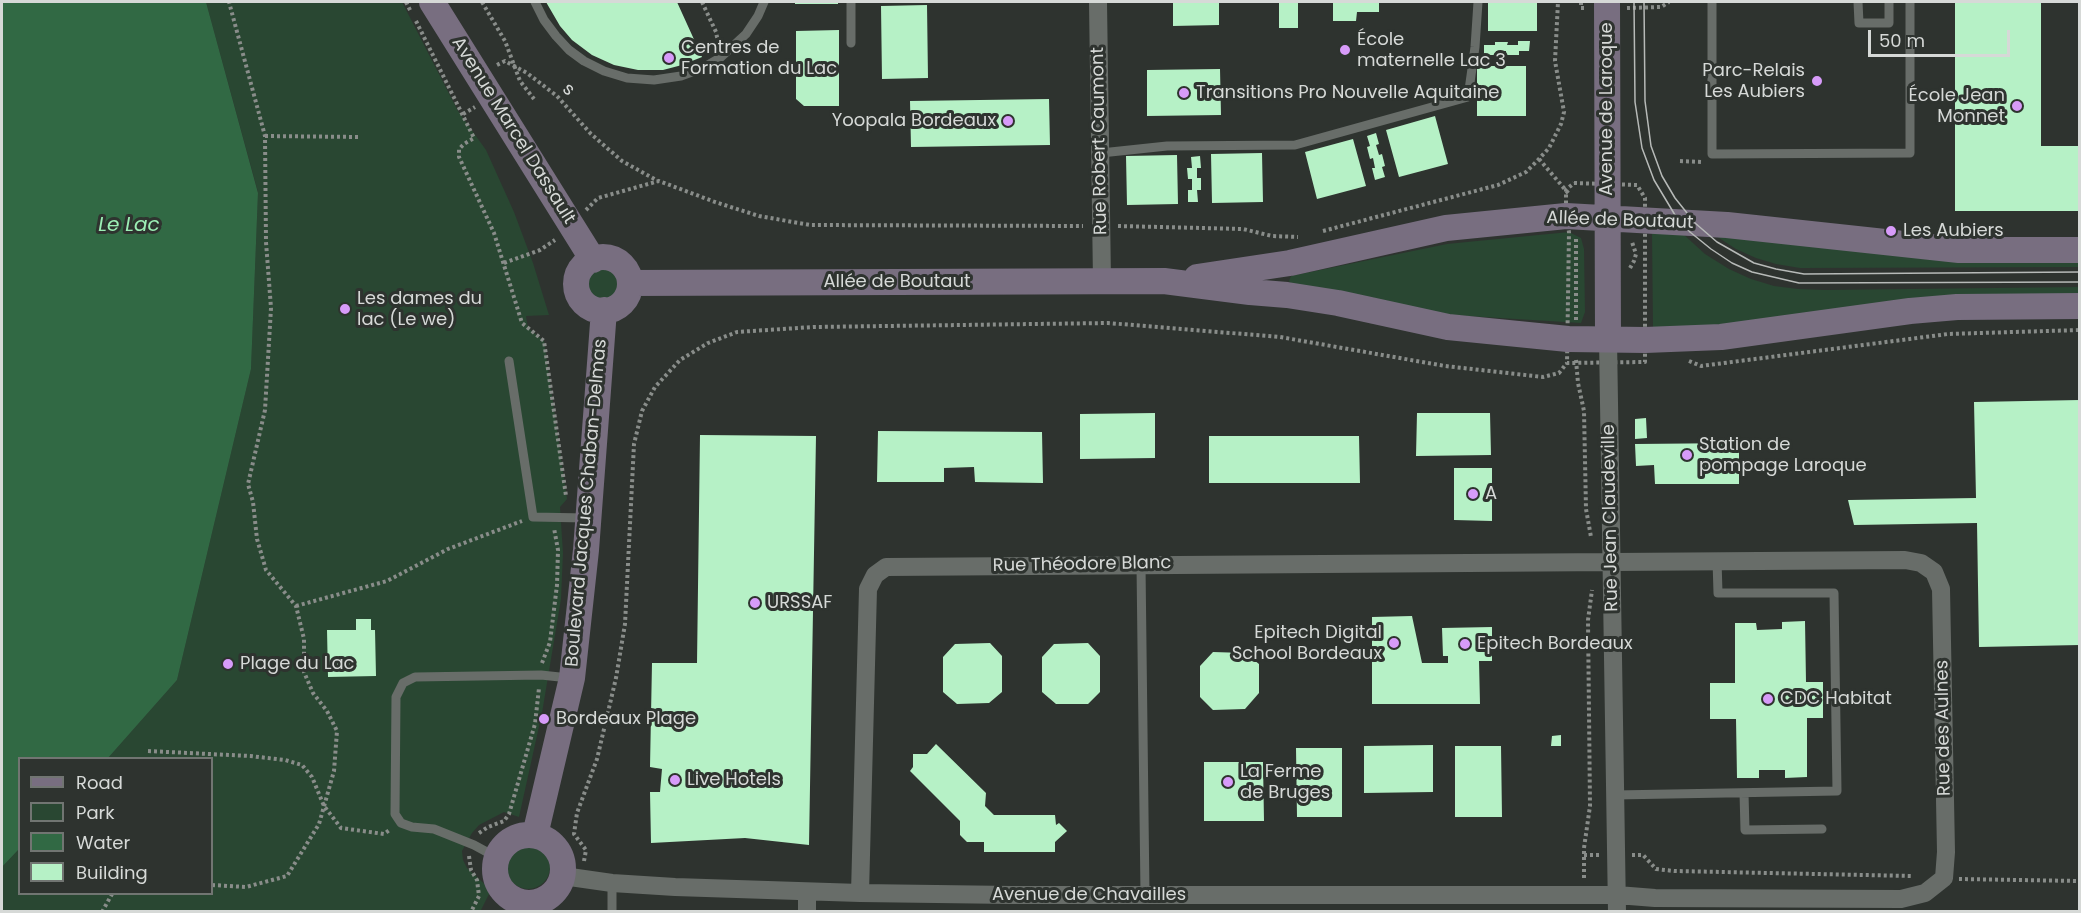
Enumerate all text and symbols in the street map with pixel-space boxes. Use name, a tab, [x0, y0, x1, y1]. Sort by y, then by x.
scale bar	[1871, 18, 2014, 56]
street label: Avenue de Laroque	[1596, 22, 1618, 196]
text: 50 m	[1879, 28, 1925, 53]
place label: École maternelle Lac 3	[1357, 29, 1506, 72]
street label: Avenue Marcel Dassault	[446, 33, 580, 229]
place label: Centres de Formation du Lac	[681, 37, 837, 80]
marker: École maternelle Lac 3	[1338, 43, 1352, 57]
street label: Rue Robert Caumont	[1088, 47, 1112, 235]
marker: Centres de Formation du Lac	[662, 51, 676, 65]
place label: Parc-Relais Les Aubiers	[1702, 60, 1805, 103]
marker: Parc-Relais Les Aubiers	[1810, 74, 1824, 88]
street label: s	[557, 79, 579, 101]
place label: Transitions Pro Nouvelle Aquitaine	[1196, 82, 1499, 104]
place label: École Jean Monnet	[1909, 85, 2005, 128]
marker: Transitions Pro Nouvelle Aquitaine	[1177, 86, 1191, 100]
marker: École Jean Monnet	[2010, 99, 2024, 113]
place label: Yoopala Bordeaux	[832, 110, 996, 132]
marker: Yoopala Bordeaux	[1001, 114, 1015, 128]
street label: Allée de Boutaut	[1546, 208, 1694, 234]
water label: Le Lac	[98, 214, 160, 238]
place label: Les Aubiers	[1903, 220, 2004, 242]
marker: Les Aubiers	[1884, 224, 1898, 238]
street label: Allée de Boutaut	[823, 271, 971, 293]
place label: Les dames du lac (Le we)	[357, 288, 482, 330]
marker: Les dames du lac (Le we)	[338, 302, 352, 316]
street label: Boulevard Jacques Chaban-Delmas	[562, 338, 612, 668]
street label: Rue Jean Claudeville	[1599, 424, 1623, 612]
place label: Station de pompage Laroque	[1699, 434, 1867, 476]
marker: Station de pompage Laroque	[1680, 448, 1694, 462]
place label: A	[1485, 483, 1497, 505]
marker: A	[1466, 487, 1480, 501]
street label: Rue Théodore Blanc	[992, 553, 1172, 577]
place label: URSSAF	[767, 592, 832, 614]
marker: URSSAF	[748, 596, 762, 610]
place label: Epitech Digital School Bordeaux	[1232, 622, 1382, 664]
place label: Epitech Bordeaux	[1477, 633, 1633, 655]
marker: Epitech Digital School Bordeaux	[1387, 636, 1401, 650]
marker: Epitech Bordeaux	[1458, 637, 1472, 651]
place label: Plage du Lac	[240, 653, 355, 675]
marker: Plage du Lac	[221, 657, 235, 671]
street label: Rue des Aulnes	[1932, 660, 1956, 796]
place label: CDC Habitat	[1780, 688, 1892, 710]
marker: CDC Habitat	[1761, 692, 1775, 706]
place label: Bordeaux Plage	[556, 708, 696, 730]
marker: Bordeaux Plage	[537, 712, 551, 726]
legend	[18, 757, 213, 895]
place label: La Ferme de Bruges	[1240, 761, 1330, 804]
place label: Live Hotels	[687, 769, 781, 791]
text: Road	[76, 770, 123, 795]
marker: Live Hotels	[668, 773, 682, 787]
marker: La Ferme de Bruges	[1221, 775, 1235, 789]
text: Park	[76, 800, 115, 825]
text: Water	[76, 830, 130, 855]
text: Building	[76, 860, 148, 885]
street label: Avenue de Chavailles	[992, 884, 1186, 906]

